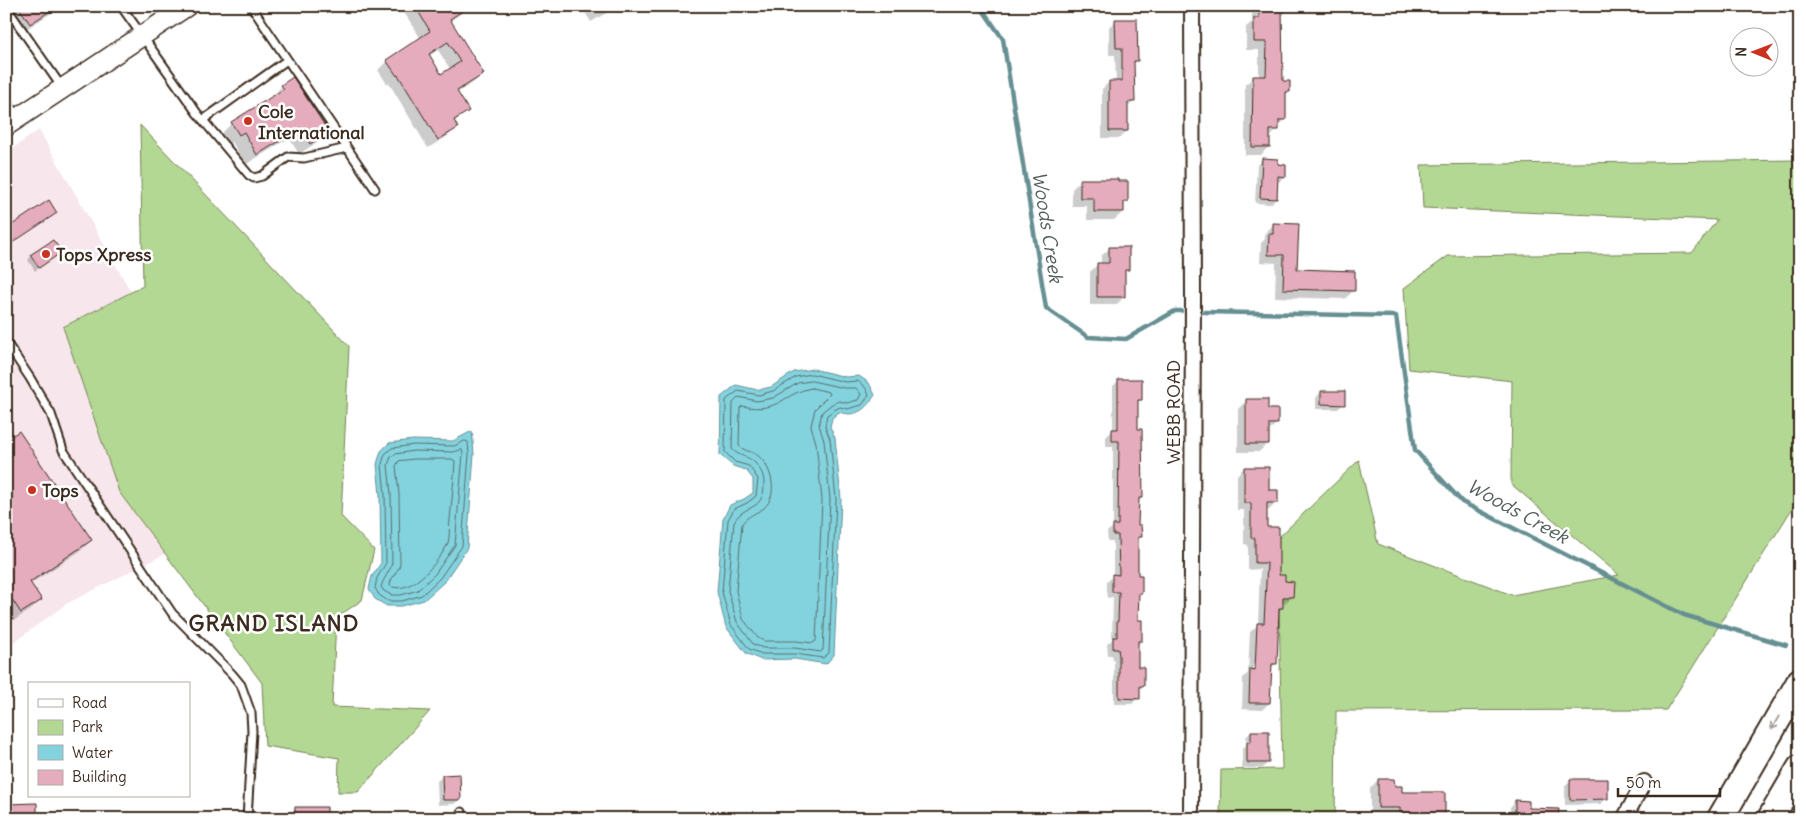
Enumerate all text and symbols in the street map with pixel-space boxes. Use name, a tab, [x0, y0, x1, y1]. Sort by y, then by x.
north arrow	[1728, 28, 1778, 78]
text: N	[1732, 47, 1750, 57]
place label: Cole International	[258, 100, 365, 144]
marker: Cole International	[242, 115, 254, 127]
water label: Woods Creek	[1027, 170, 1069, 286]
place label: Tops Xpress	[56, 243, 152, 266]
marker: Tops Xpress	[40, 248, 52, 260]
street label: WEBB ROAD	[1162, 360, 1185, 464]
water label: Woods Creek	[1463, 473, 1574, 549]
place label: Tops	[42, 479, 79, 502]
marker: Tops	[26, 484, 38, 496]
district label: GRAND ISLAND	[189, 609, 359, 637]
legend	[28, 682, 190, 798]
text: Road	[72, 693, 107, 712]
one-way arrow	[1770, 716, 1780, 730]
text: Park	[72, 717, 103, 736]
text: Water	[72, 743, 113, 762]
scale bar	[1618, 765, 1721, 797]
text: Building	[72, 767, 127, 786]
text: 50 m	[1626, 773, 1661, 792]

